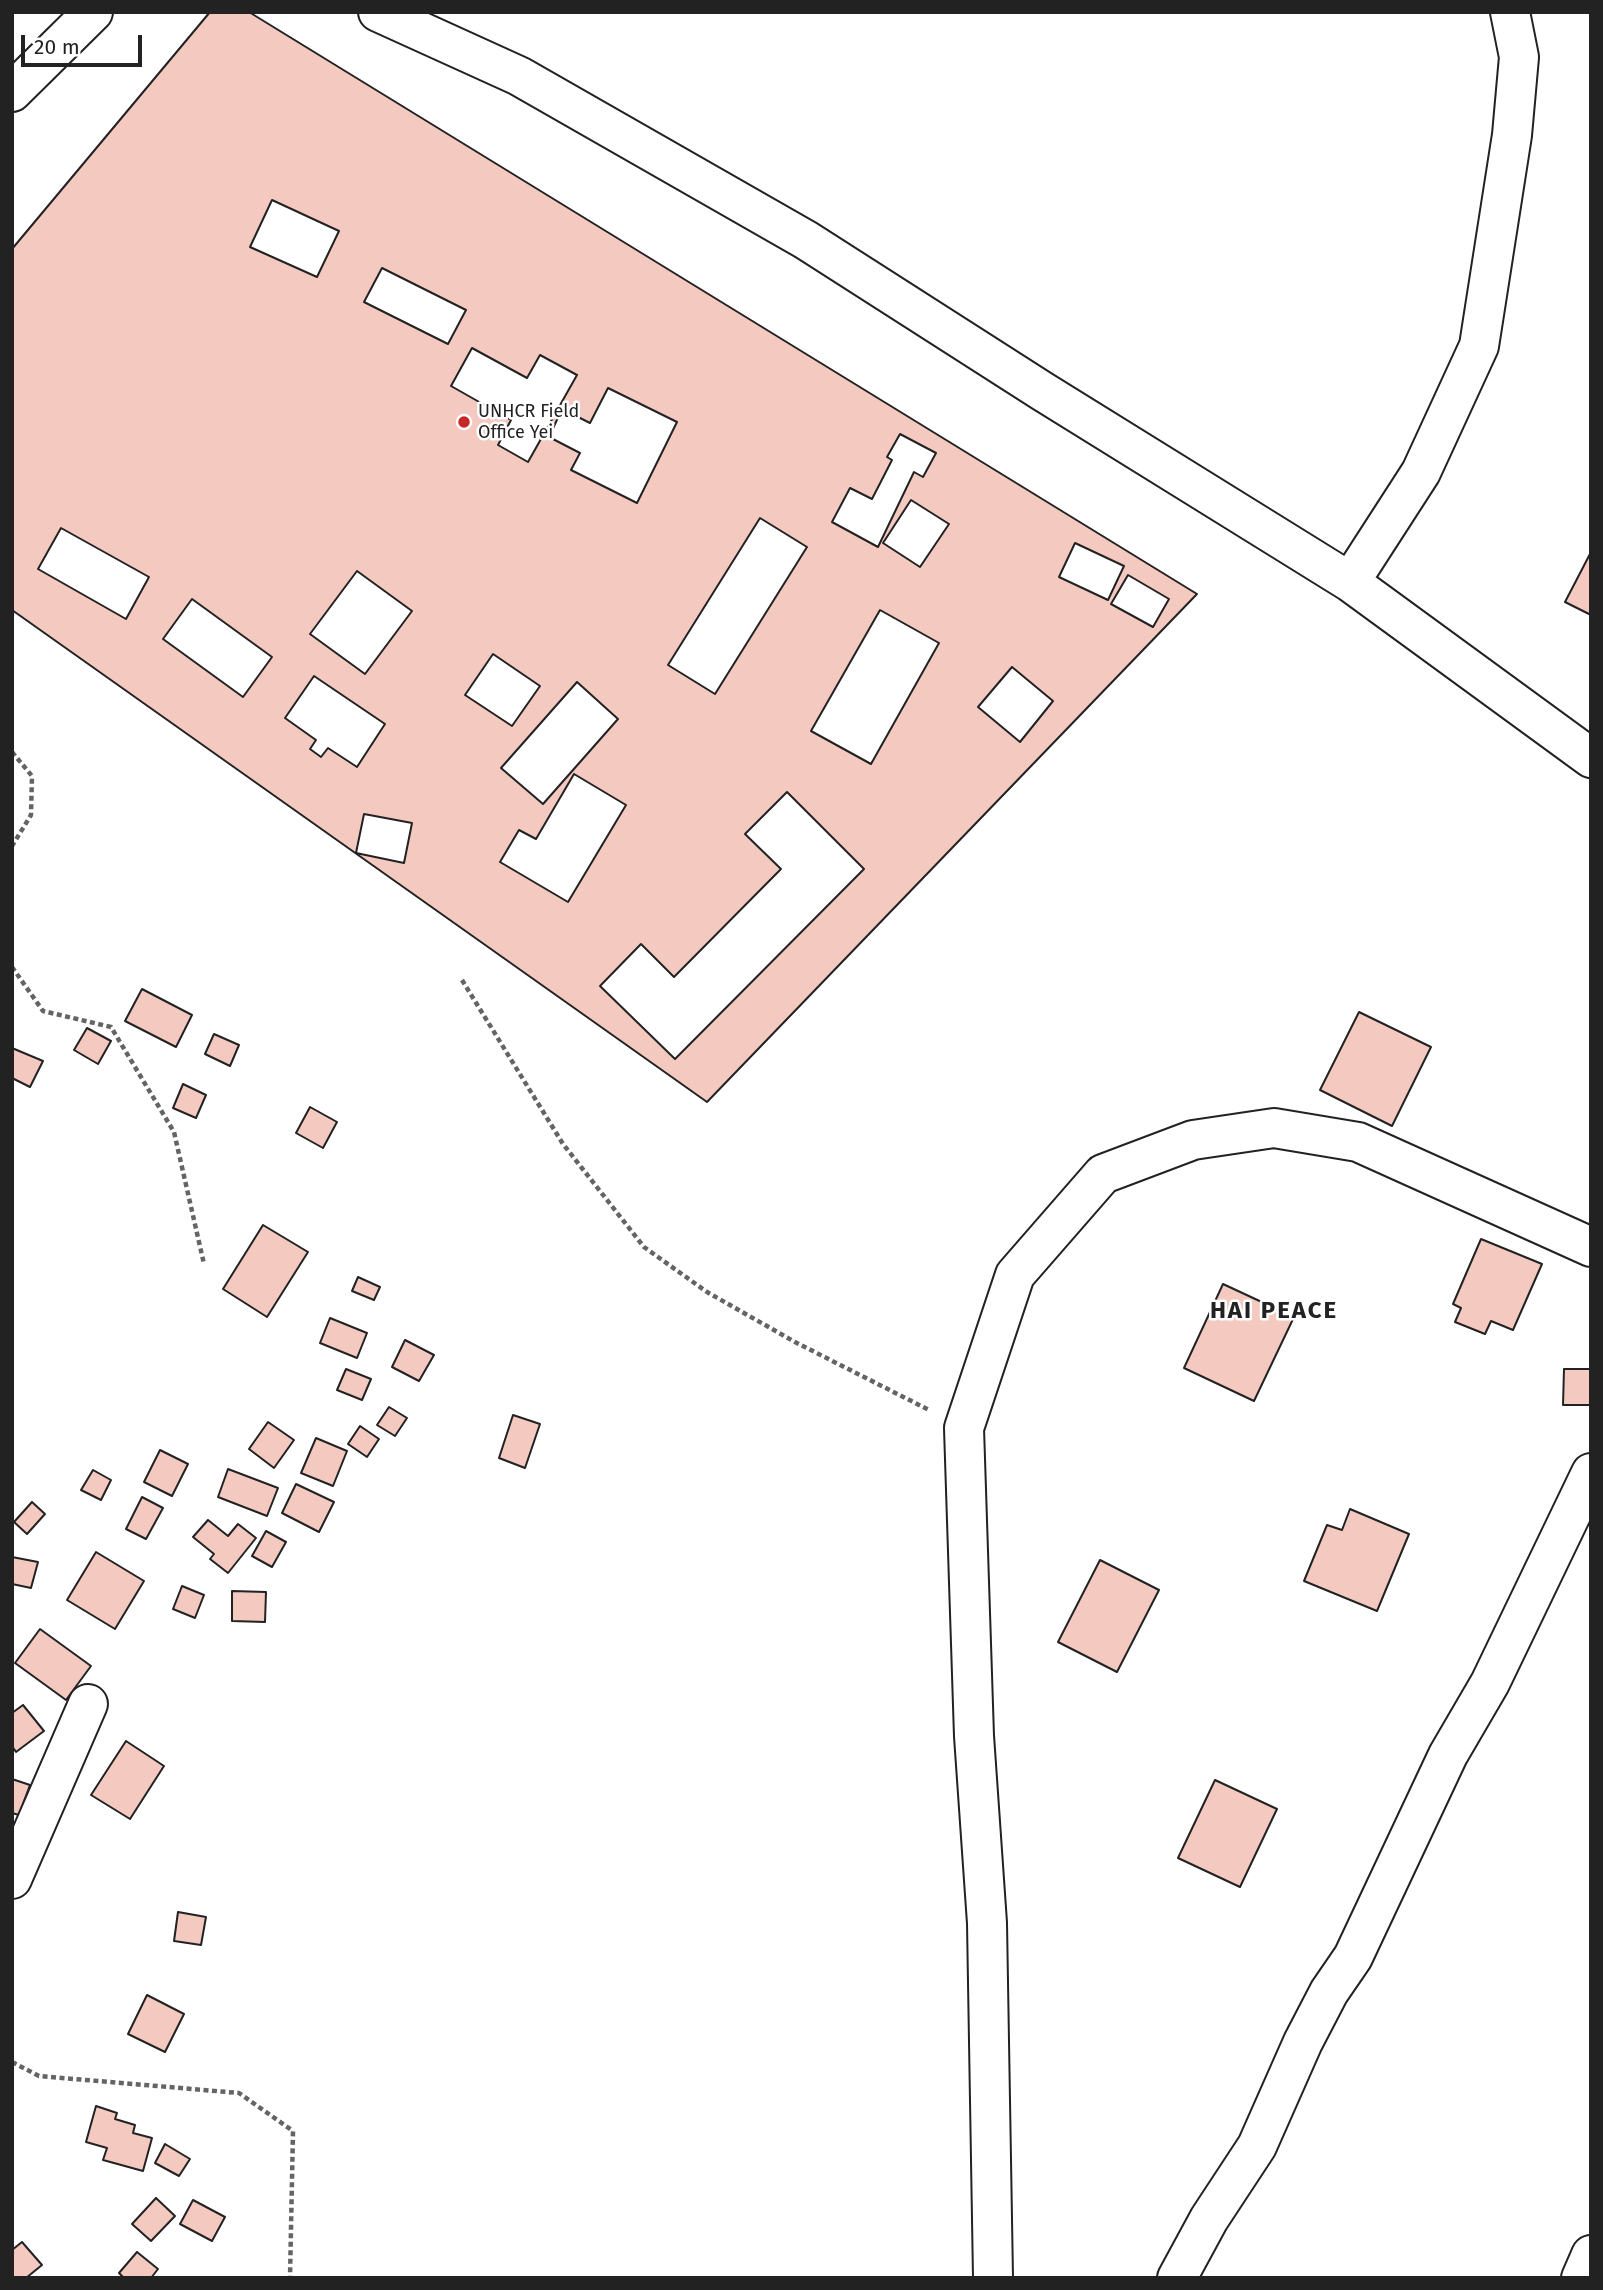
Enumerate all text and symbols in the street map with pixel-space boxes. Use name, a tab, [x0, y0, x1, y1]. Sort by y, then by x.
scale bar	[24, 21, 145, 65]
text: 20 m	[34, 34, 80, 60]
place label: UNHCR Field Office Yei	[478, 401, 579, 444]
marker: UNHCR Field Office Yei	[456, 414, 472, 430]
district label: HAI PEACE	[1211, 1297, 1337, 1325]

